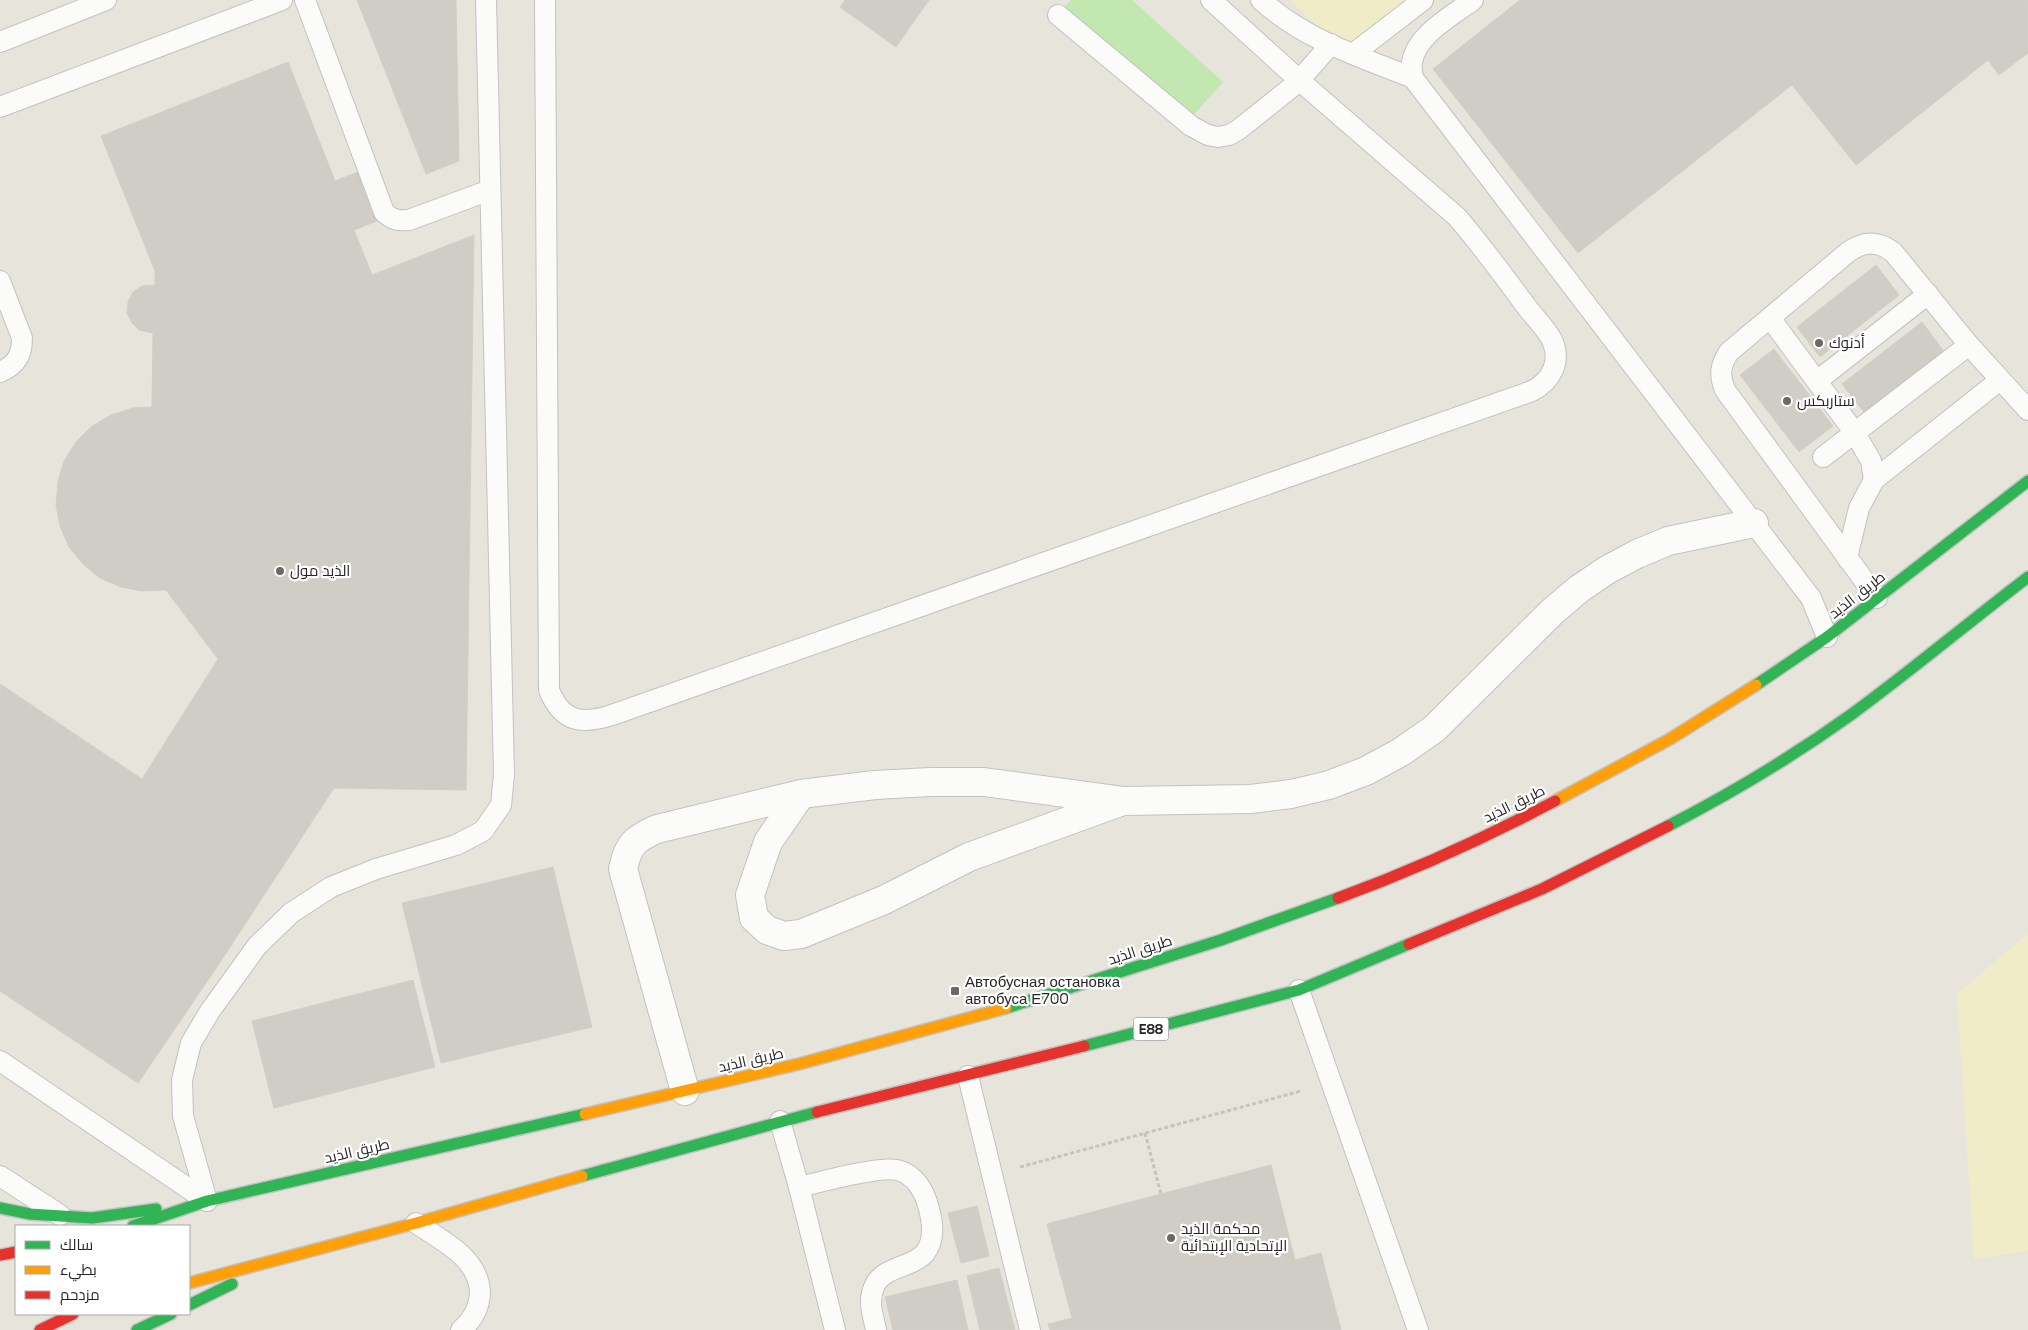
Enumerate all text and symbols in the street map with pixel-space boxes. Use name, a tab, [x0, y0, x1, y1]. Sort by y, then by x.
place label: أدنوك	[1829, 333, 1865, 352]
marker: أدنوك	[1813, 337, 1825, 349]
place label: ستاربكس	[1797, 391, 1855, 411]
marker: ستاربكس	[1781, 395, 1793, 407]
place label: الذيد مول	[290, 561, 350, 580]
marker: الذيد مول	[274, 565, 286, 577]
street label: طريق الذيد	[1825, 567, 1889, 623]
street label: طريق الذيد	[1480, 780, 1548, 828]
street label: طريق الذيد	[1105, 930, 1175, 970]
place label: Автобусная остановка автобуса Е700	[965, 972, 1121, 1008]
marker: Автобусная остановка автобуса Е700	[949, 985, 961, 997]
road number: E88	[1134, 1018, 1168, 1040]
street label: طريق الذيد	[716, 1043, 786, 1077]
street label: طريق الذيد	[322, 1134, 392, 1168]
place label: محكمة الذيد الإتحادية الإبتدائية	[1181, 1219, 1287, 1255]
legend	[15, 1225, 190, 1315]
marker: محكمة الذيد الإتحادية الإبتدائية	[1165, 1232, 1177, 1244]
text: سالك	[60, 1235, 93, 1254]
text: بطيء	[60, 1260, 97, 1282]
text: مزدحم	[60, 1285, 100, 1305]

